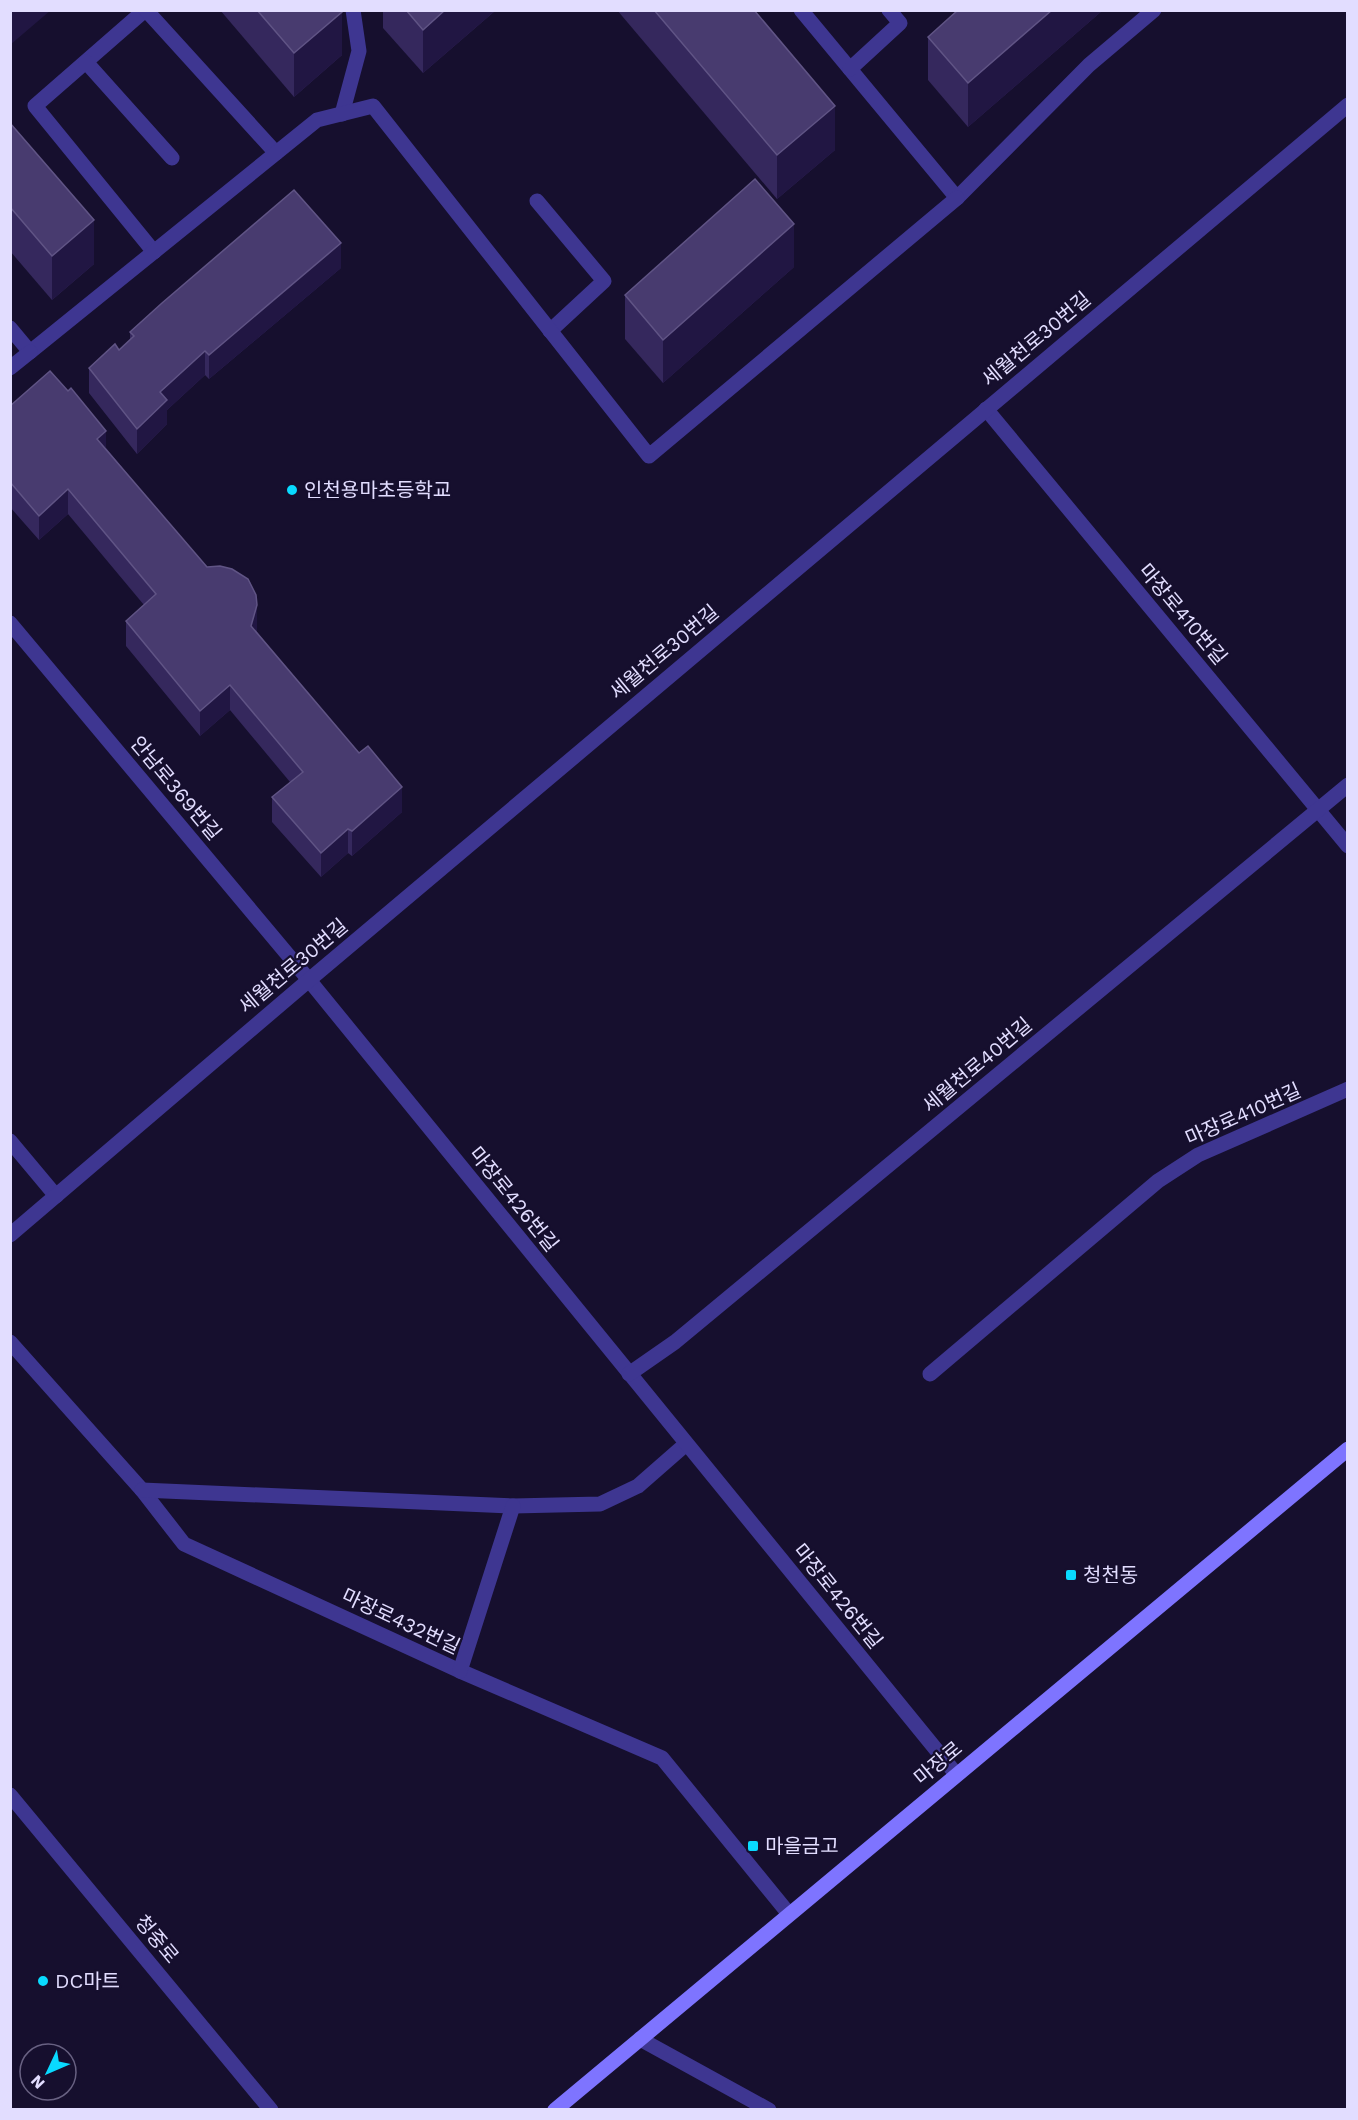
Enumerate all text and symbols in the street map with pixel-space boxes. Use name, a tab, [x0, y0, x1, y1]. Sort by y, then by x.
street label: 세월천로30번길	[977, 287, 1095, 391]
place label: 인천용마초등학교	[304, 478, 451, 502]
marker: 인천용마초등학교	[285, 483, 299, 497]
street label: 마장로410번길	[1134, 559, 1232, 669]
street label: 세월천로30번길	[605, 600, 723, 704]
street label: 안남로369번길	[126, 731, 226, 845]
street label: 세월천로30번길	[234, 914, 352, 1018]
street label: 세월천로40번길	[918, 1012, 1036, 1118]
street label: 마장로410번길	[1181, 1078, 1305, 1150]
street label: 마장로426번길	[464, 1142, 564, 1256]
street label: 마장로426번길	[788, 1539, 888, 1653]
place label: 청천동	[1083, 1563, 1138, 1587]
marker: 청천동	[1064, 1568, 1078, 1582]
street label: 마장로432번길	[338, 1583, 464, 1659]
street label: 마장로	[909, 1736, 967, 1790]
place label: 마을금고	[765, 1834, 839, 1858]
marker: 마을금고	[746, 1839, 760, 1853]
street label: 청중로	[130, 1910, 184, 1968]
place label: DC마트	[55, 1969, 120, 1993]
marker: DC마트	[36, 1974, 50, 1988]
north arrow	[18, 2042, 78, 2102]
text: N	[27, 2071, 49, 2093]

